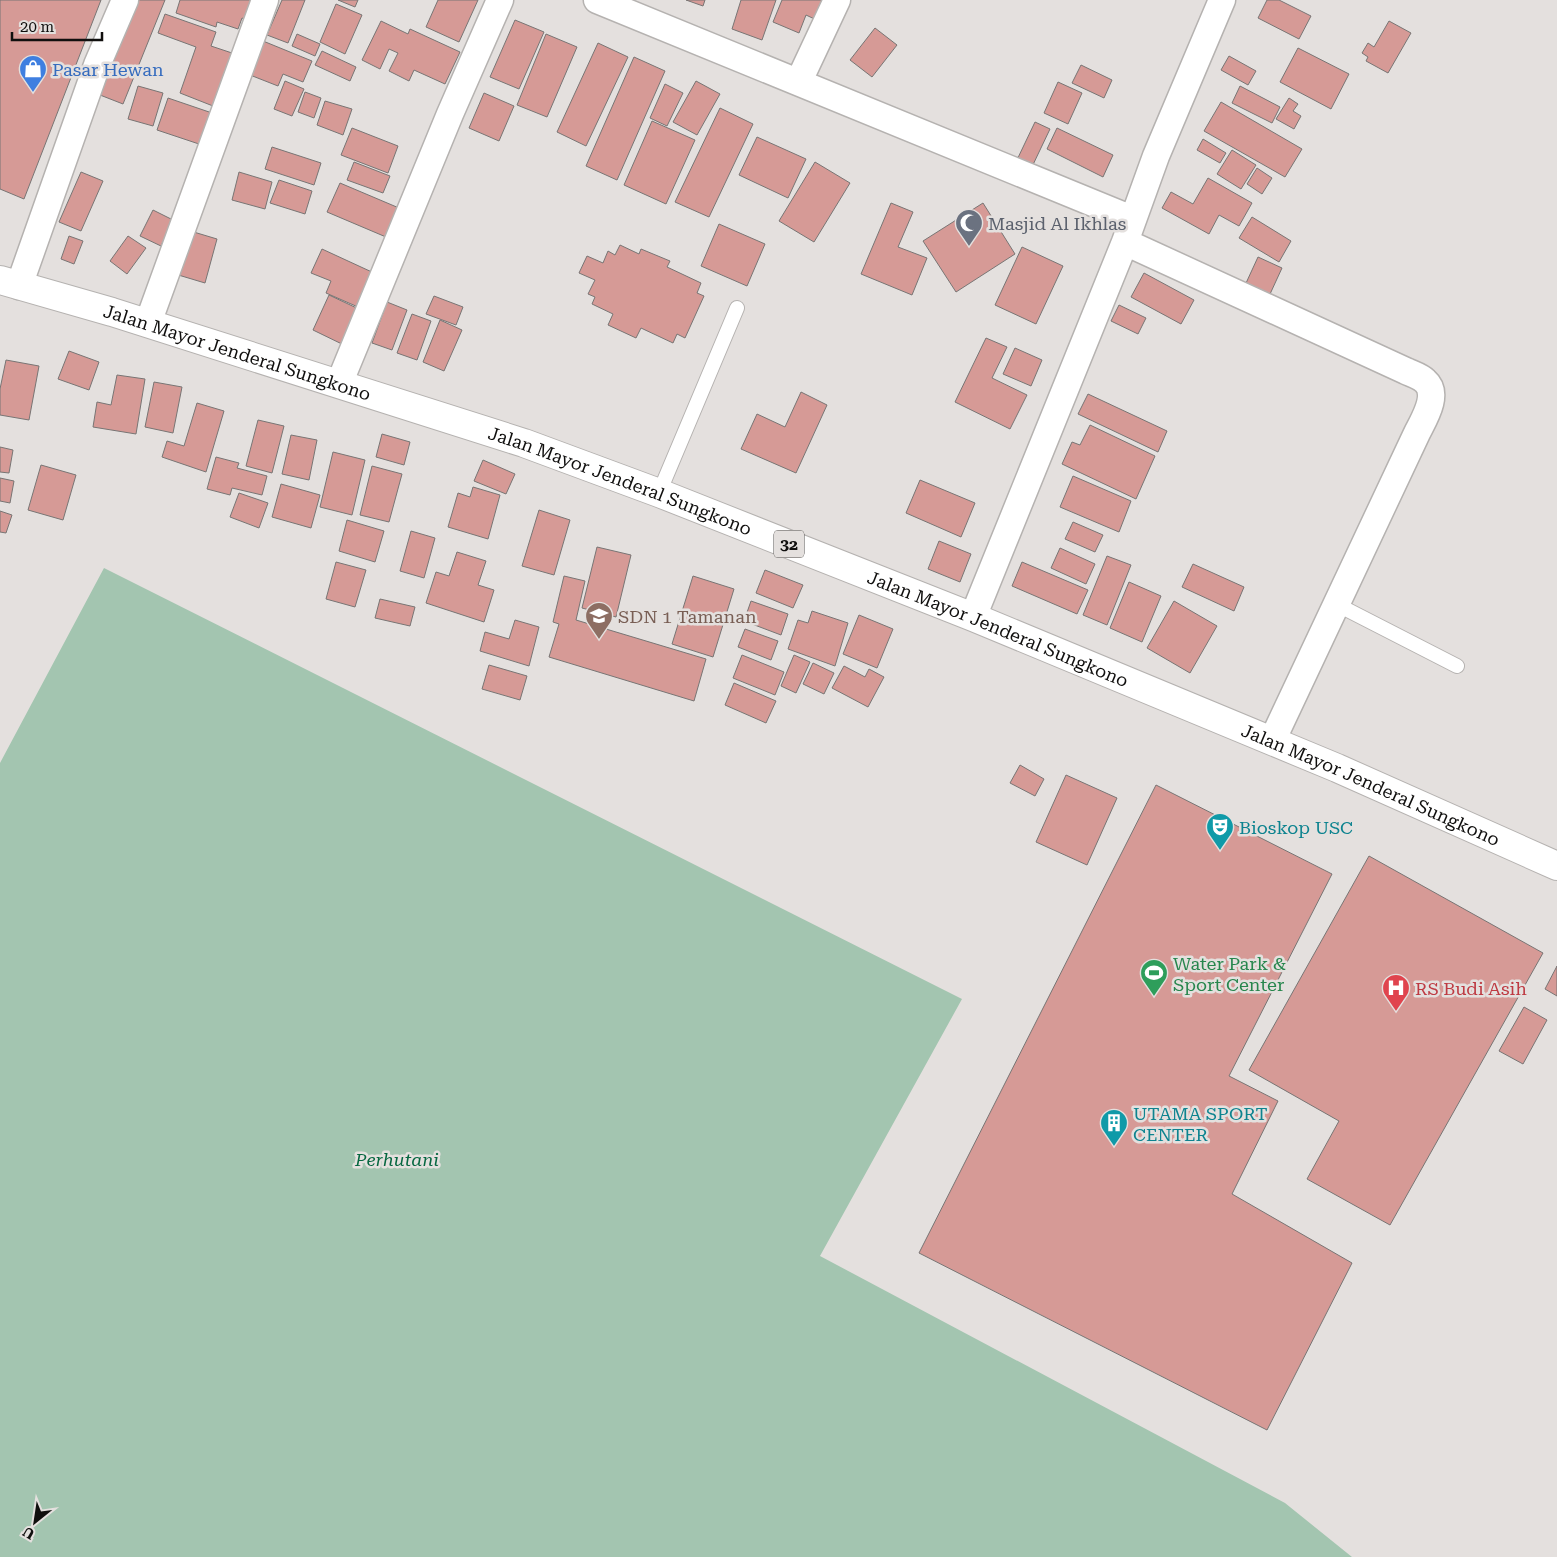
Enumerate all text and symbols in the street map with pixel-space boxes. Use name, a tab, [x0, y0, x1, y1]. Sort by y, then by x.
scale bar	[12, 10, 102, 42]
text: 20 m	[20, 18, 55, 36]
shop icon: Pasar Hewan	[18, 54, 48, 93]
place label: Pasar Hewan	[52, 59, 164, 80]
mosque icon: Masjid Al Ikhlas	[954, 208, 984, 247]
place label: Masjid Al Ikhlas	[988, 213, 1126, 234]
street label: Jalan Mayor Jenderal Sungkono	[101, 300, 374, 404]
street label: Jalan Mayor Jenderal Sungkono	[486, 422, 755, 539]
road number: 32	[774, 530, 804, 558]
street label: Jalan Mayor Jenderal Sungkono	[865, 566, 1132, 691]
school or university icon: SDN 1 Tamanan	[584, 601, 614, 640]
place label: SDN 1 Tamanan	[618, 606, 757, 627]
street label: Jalan Mayor Jenderal Sungkono	[1239, 719, 1503, 850]
theatre icon: Bioskop USC	[1205, 812, 1235, 851]
place label: Bioskop USC	[1239, 817, 1353, 838]
place label: Water Park & Sport Center	[1173, 953, 1286, 995]
sports icon: Water Park & Sport Center	[1139, 958, 1169, 997]
hospital icon: RS Budi Asih	[1381, 973, 1411, 1012]
place label: RS Budi Asih	[1415, 978, 1527, 999]
place label: UTAMA SPORT CENTER	[1133, 1103, 1268, 1145]
building icon: UTAMA SPORT CENTER	[1099, 1108, 1129, 1147]
park label: Perhutani	[354, 1149, 439, 1170]
north arrow	[10, 1497, 60, 1547]
text: U	[20, 1524, 37, 1543]

